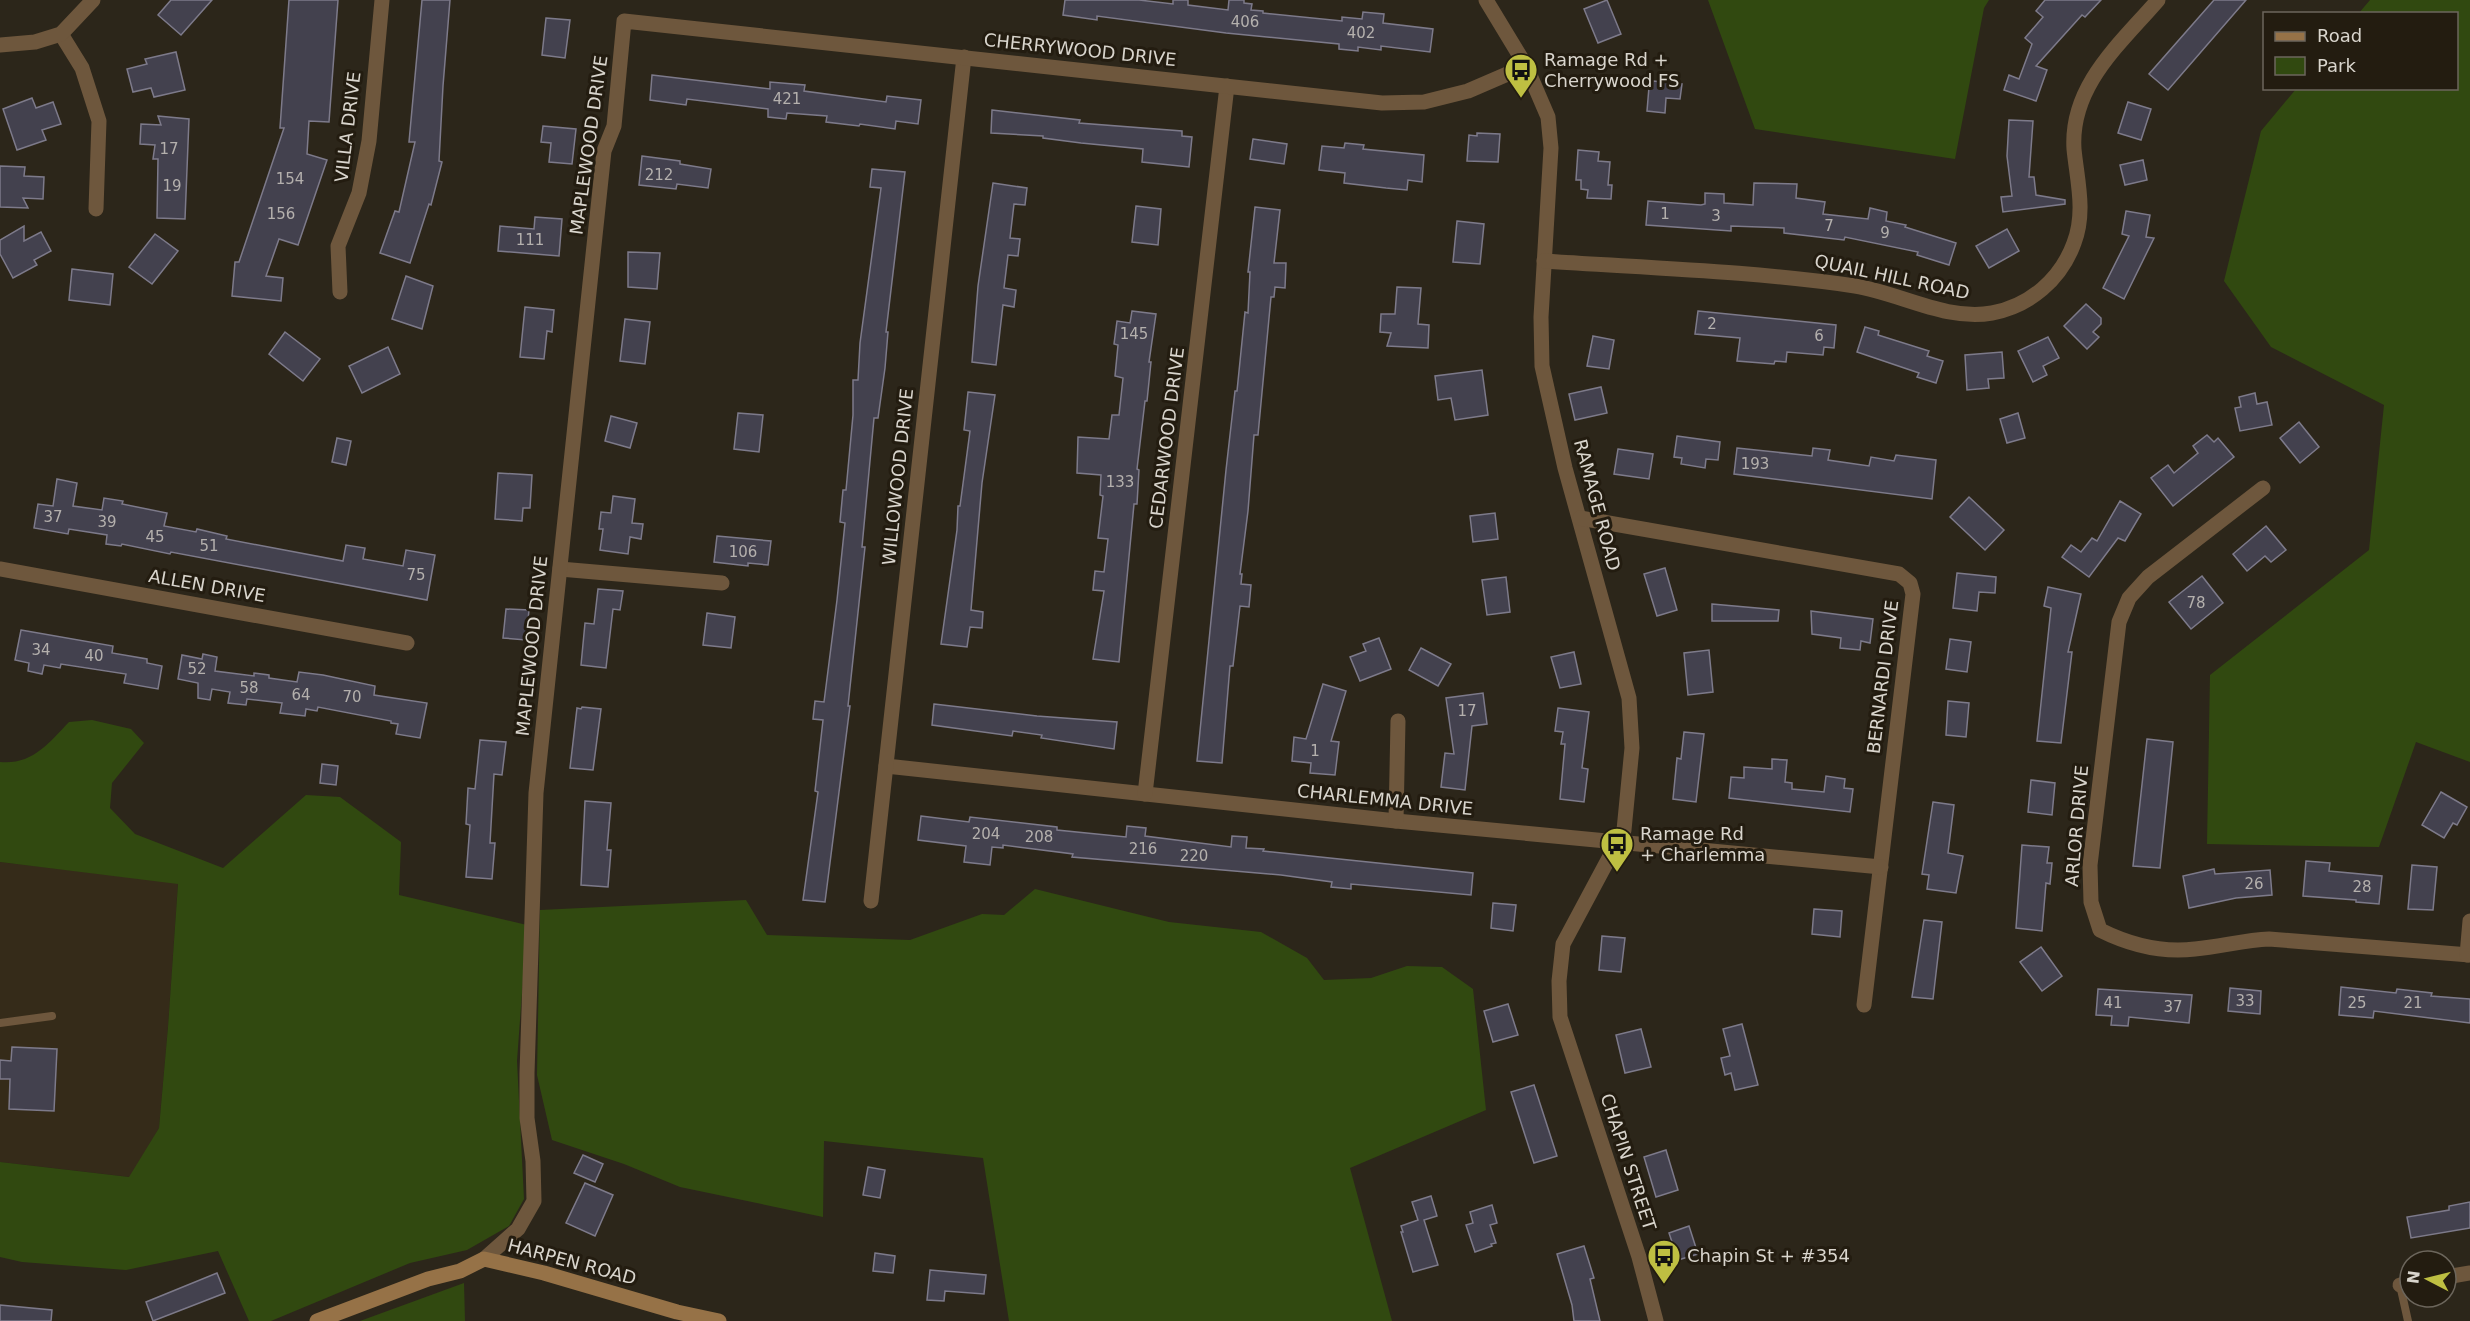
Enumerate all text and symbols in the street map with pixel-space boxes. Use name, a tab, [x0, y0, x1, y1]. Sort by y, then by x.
legend	[2263, 12, 2458, 90]
house number: 406	[1231, 13, 1259, 31]
house number: 402	[1347, 24, 1375, 42]
text: Road	[2317, 25, 2362, 46]
street label: CHERRYWOOD DRIVE	[983, 29, 1177, 70]
place label: Ramage Rd + Cherrywood FS	[1544, 49, 1680, 91]
bus stop icon: Ramage Rd + Cherrywood FS	[1503, 52, 1539, 99]
street label: MAPLEWOOD DRIVE	[565, 54, 612, 236]
text: Park	[2317, 55, 2356, 76]
street label: VILLA DRIVE	[330, 70, 365, 184]
house number: 421	[773, 90, 801, 108]
house number: 17	[159, 140, 179, 158]
house number: 212	[645, 166, 673, 184]
house number: 154	[276, 170, 304, 188]
house number: 19	[162, 177, 182, 195]
house number: 156	[267, 205, 295, 223]
house number: 1	[1660, 205, 1670, 223]
house number: 3	[1711, 207, 1721, 225]
house number: 7	[1824, 217, 1834, 235]
house number: 9	[1880, 224, 1890, 242]
house number: 111	[516, 231, 544, 249]
street label: QUAIL HILL ROAD	[1813, 250, 1971, 303]
house number: 2	[1707, 315, 1717, 333]
house number: 145	[1120, 325, 1148, 343]
house number: 6	[1814, 327, 1824, 345]
street label: CEDARWOOD DRIVE	[1145, 346, 1188, 530]
street label: WILLOWOOD DRIVE	[878, 387, 917, 566]
street label: RAMAGE ROAD	[1570, 437, 1625, 573]
house number: 193	[1741, 455, 1769, 473]
house number: 133	[1106, 473, 1134, 491]
house number: 37	[43, 508, 63, 526]
house number: 39	[97, 513, 117, 531]
house number: 45	[145, 528, 165, 546]
house number: 51	[199, 537, 219, 555]
house number: 106	[729, 543, 757, 561]
street label: MAPLEWOOD DRIVE	[512, 555, 551, 737]
street label: ALLEN DRIVE	[147, 565, 267, 606]
house number: 75	[406, 566, 426, 584]
house number: 78	[2186, 594, 2206, 612]
street label: BERNARDI DRIVE	[1863, 599, 1902, 755]
house number: 34	[31, 641, 51, 659]
house number: 40	[84, 647, 104, 665]
house number: 52	[187, 660, 207, 678]
house number: 58	[239, 679, 259, 697]
house number: 64	[291, 686, 311, 704]
house number: 70	[342, 688, 362, 706]
house number: 17	[1457, 702, 1477, 720]
house number: 1	[1310, 742, 1320, 760]
street label: ARLOR DRIVE	[2061, 764, 2092, 888]
street label: CHARLEMMA DRIVE	[1296, 780, 1474, 819]
place label: Ramage Rd + Charlemma	[1640, 823, 1765, 865]
house number: 204	[972, 825, 1000, 843]
bus stop icon: Ramage Rd + Charlemma	[1599, 826, 1635, 873]
house number: 208	[1025, 828, 1053, 846]
house number: 216	[1129, 840, 1157, 858]
house number: 220	[1180, 847, 1208, 865]
house number: 26	[2244, 875, 2264, 893]
house number: 28	[2352, 878, 2372, 896]
house number: 33	[2235, 992, 2255, 1010]
house number: 41	[2103, 994, 2123, 1012]
house number: 25	[2347, 994, 2367, 1012]
house number: 21	[2403, 994, 2423, 1012]
house number: 37	[2163, 998, 2183, 1016]
street label: CHAPIN STREET	[1596, 1091, 1661, 1234]
street label: HARPEN ROAD	[506, 1234, 639, 1289]
bus stop icon: Chapin St + #354	[1646, 1238, 1682, 1285]
place label: Chapin St + #354	[1687, 1245, 1850, 1266]
north arrow	[2398, 1249, 2458, 1309]
text: N	[2403, 1269, 2424, 1285]

